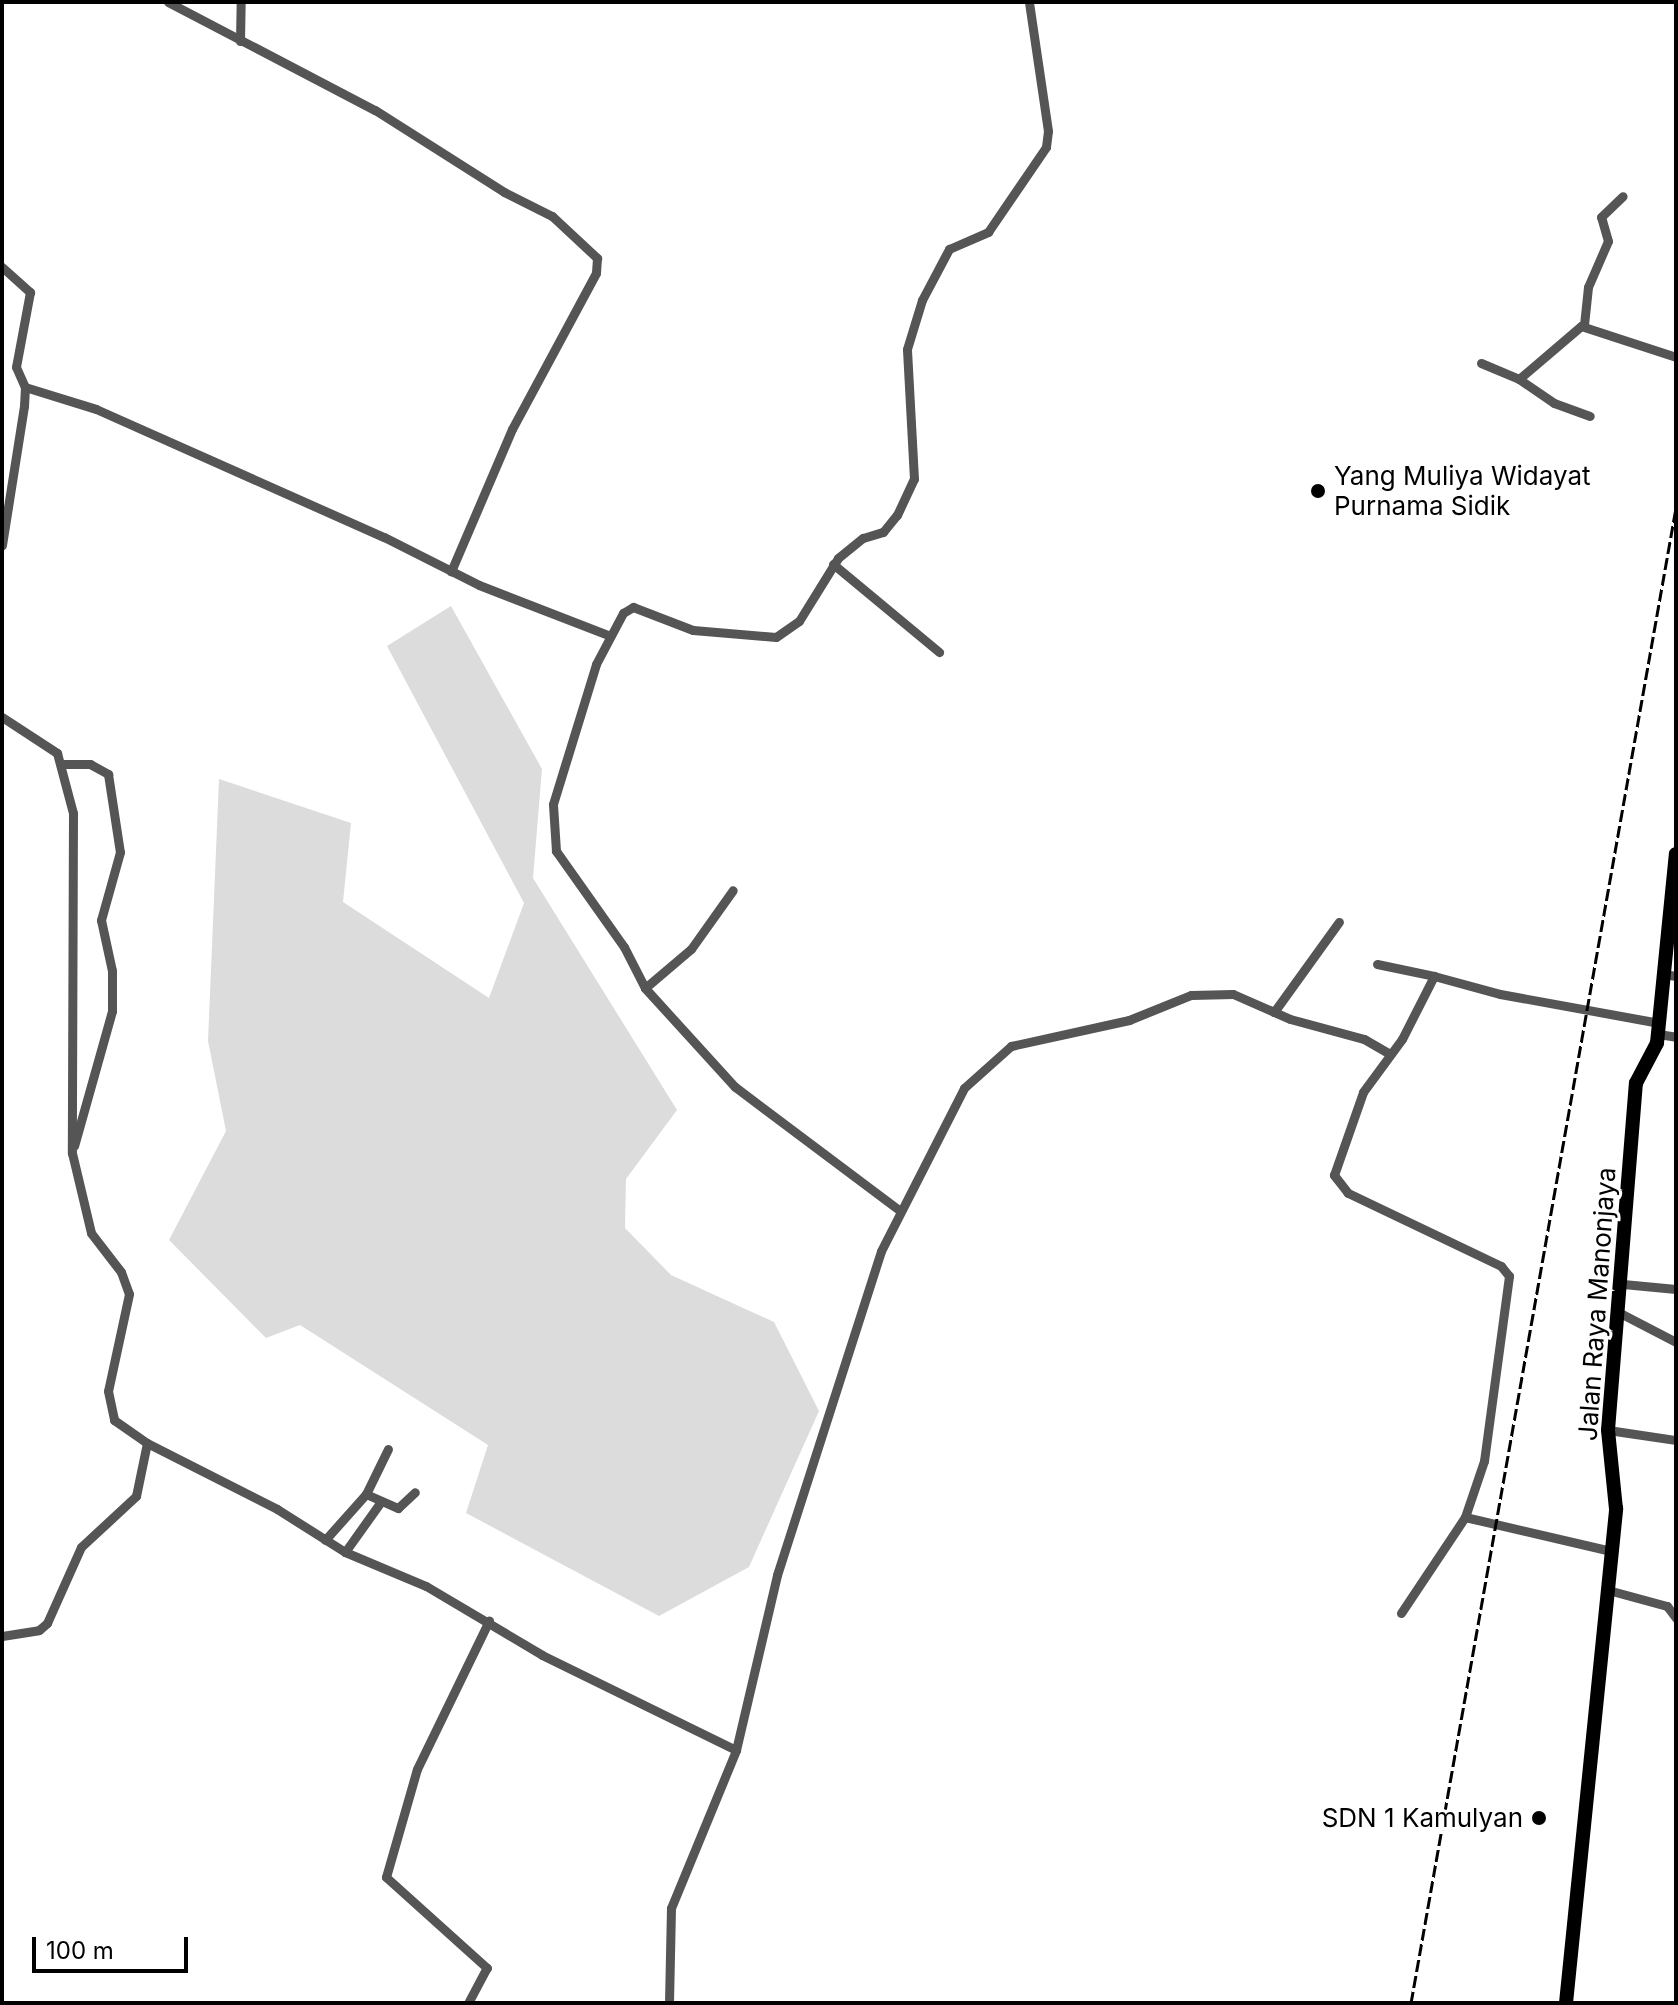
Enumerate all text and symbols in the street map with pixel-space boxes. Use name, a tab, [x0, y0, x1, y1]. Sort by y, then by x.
place label: Yang Muliya Widayat Purnama Sidik	[1334, 460, 1591, 522]
marker: Yang Muliya Widayat Purnama Sidik	[1309, 482, 1327, 500]
street label: Jalan Raya Manonjaya	[1572, 1166, 1622, 1442]
place label: SDN 1 Kamulyan	[1322, 1802, 1523, 1834]
marker: SDN 1 Kamulyan	[1530, 1809, 1548, 1827]
scale bar	[36, 1921, 192, 1971]
text: 100 m	[46, 1936, 114, 1965]

